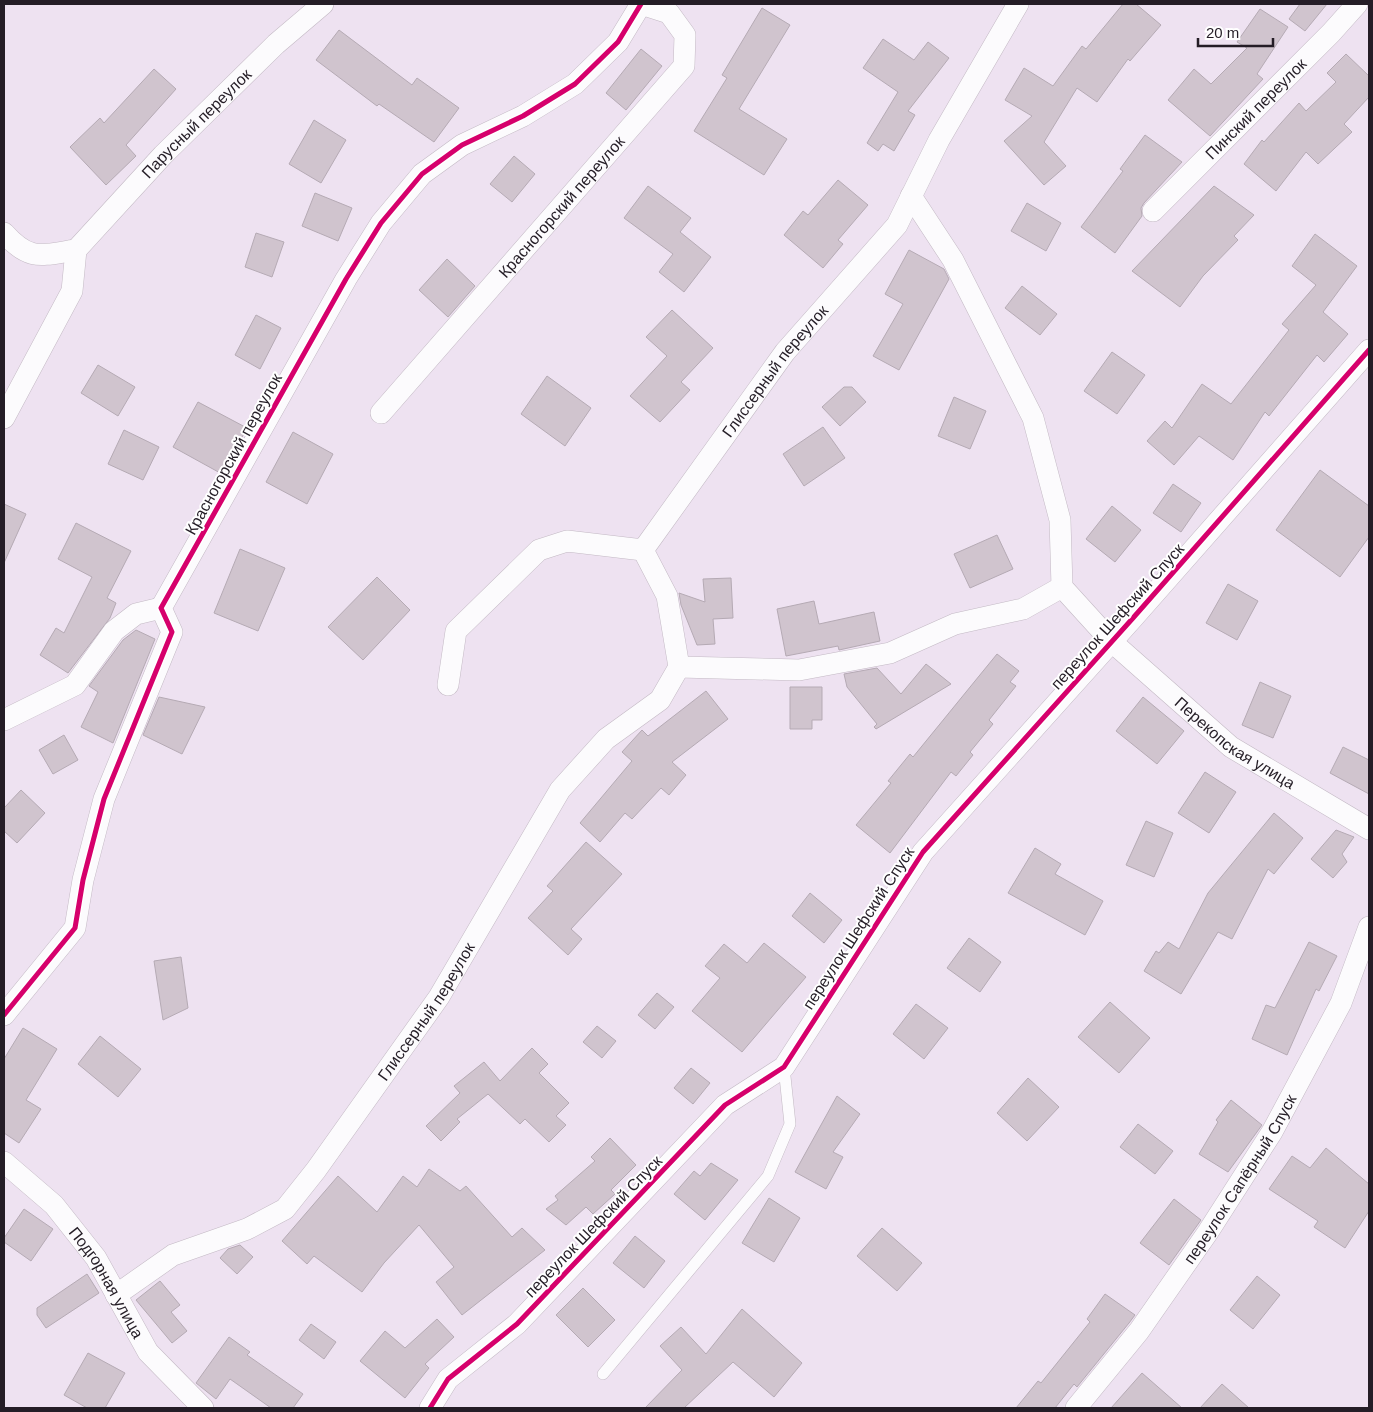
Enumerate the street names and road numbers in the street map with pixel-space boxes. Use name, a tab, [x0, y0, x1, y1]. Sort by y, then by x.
street label: Пинский переулок	[1202, 54, 1310, 163]
street label: Парусный переулок	[138, 65, 255, 181]
street label: Красногорский переулок	[495, 132, 628, 281]
street label: Глиссерный переулок	[719, 301, 832, 440]
street label: Красногорский переулок	[182, 370, 285, 538]
street label: переулок Шефский Спуск	[1048, 539, 1188, 693]
street label: Перекопская улица	[1171, 694, 1298, 792]
street label: переулок Шефский Спуск	[800, 843, 918, 1012]
street label: Глиссерный переулок	[375, 939, 478, 1084]
street label: переулок Сапёрный Спуск	[1181, 1091, 1300, 1267]
street label: переулок Шефский Спуск	[521, 1151, 666, 1301]
street label: Подгорная улица	[66, 1224, 147, 1341]

